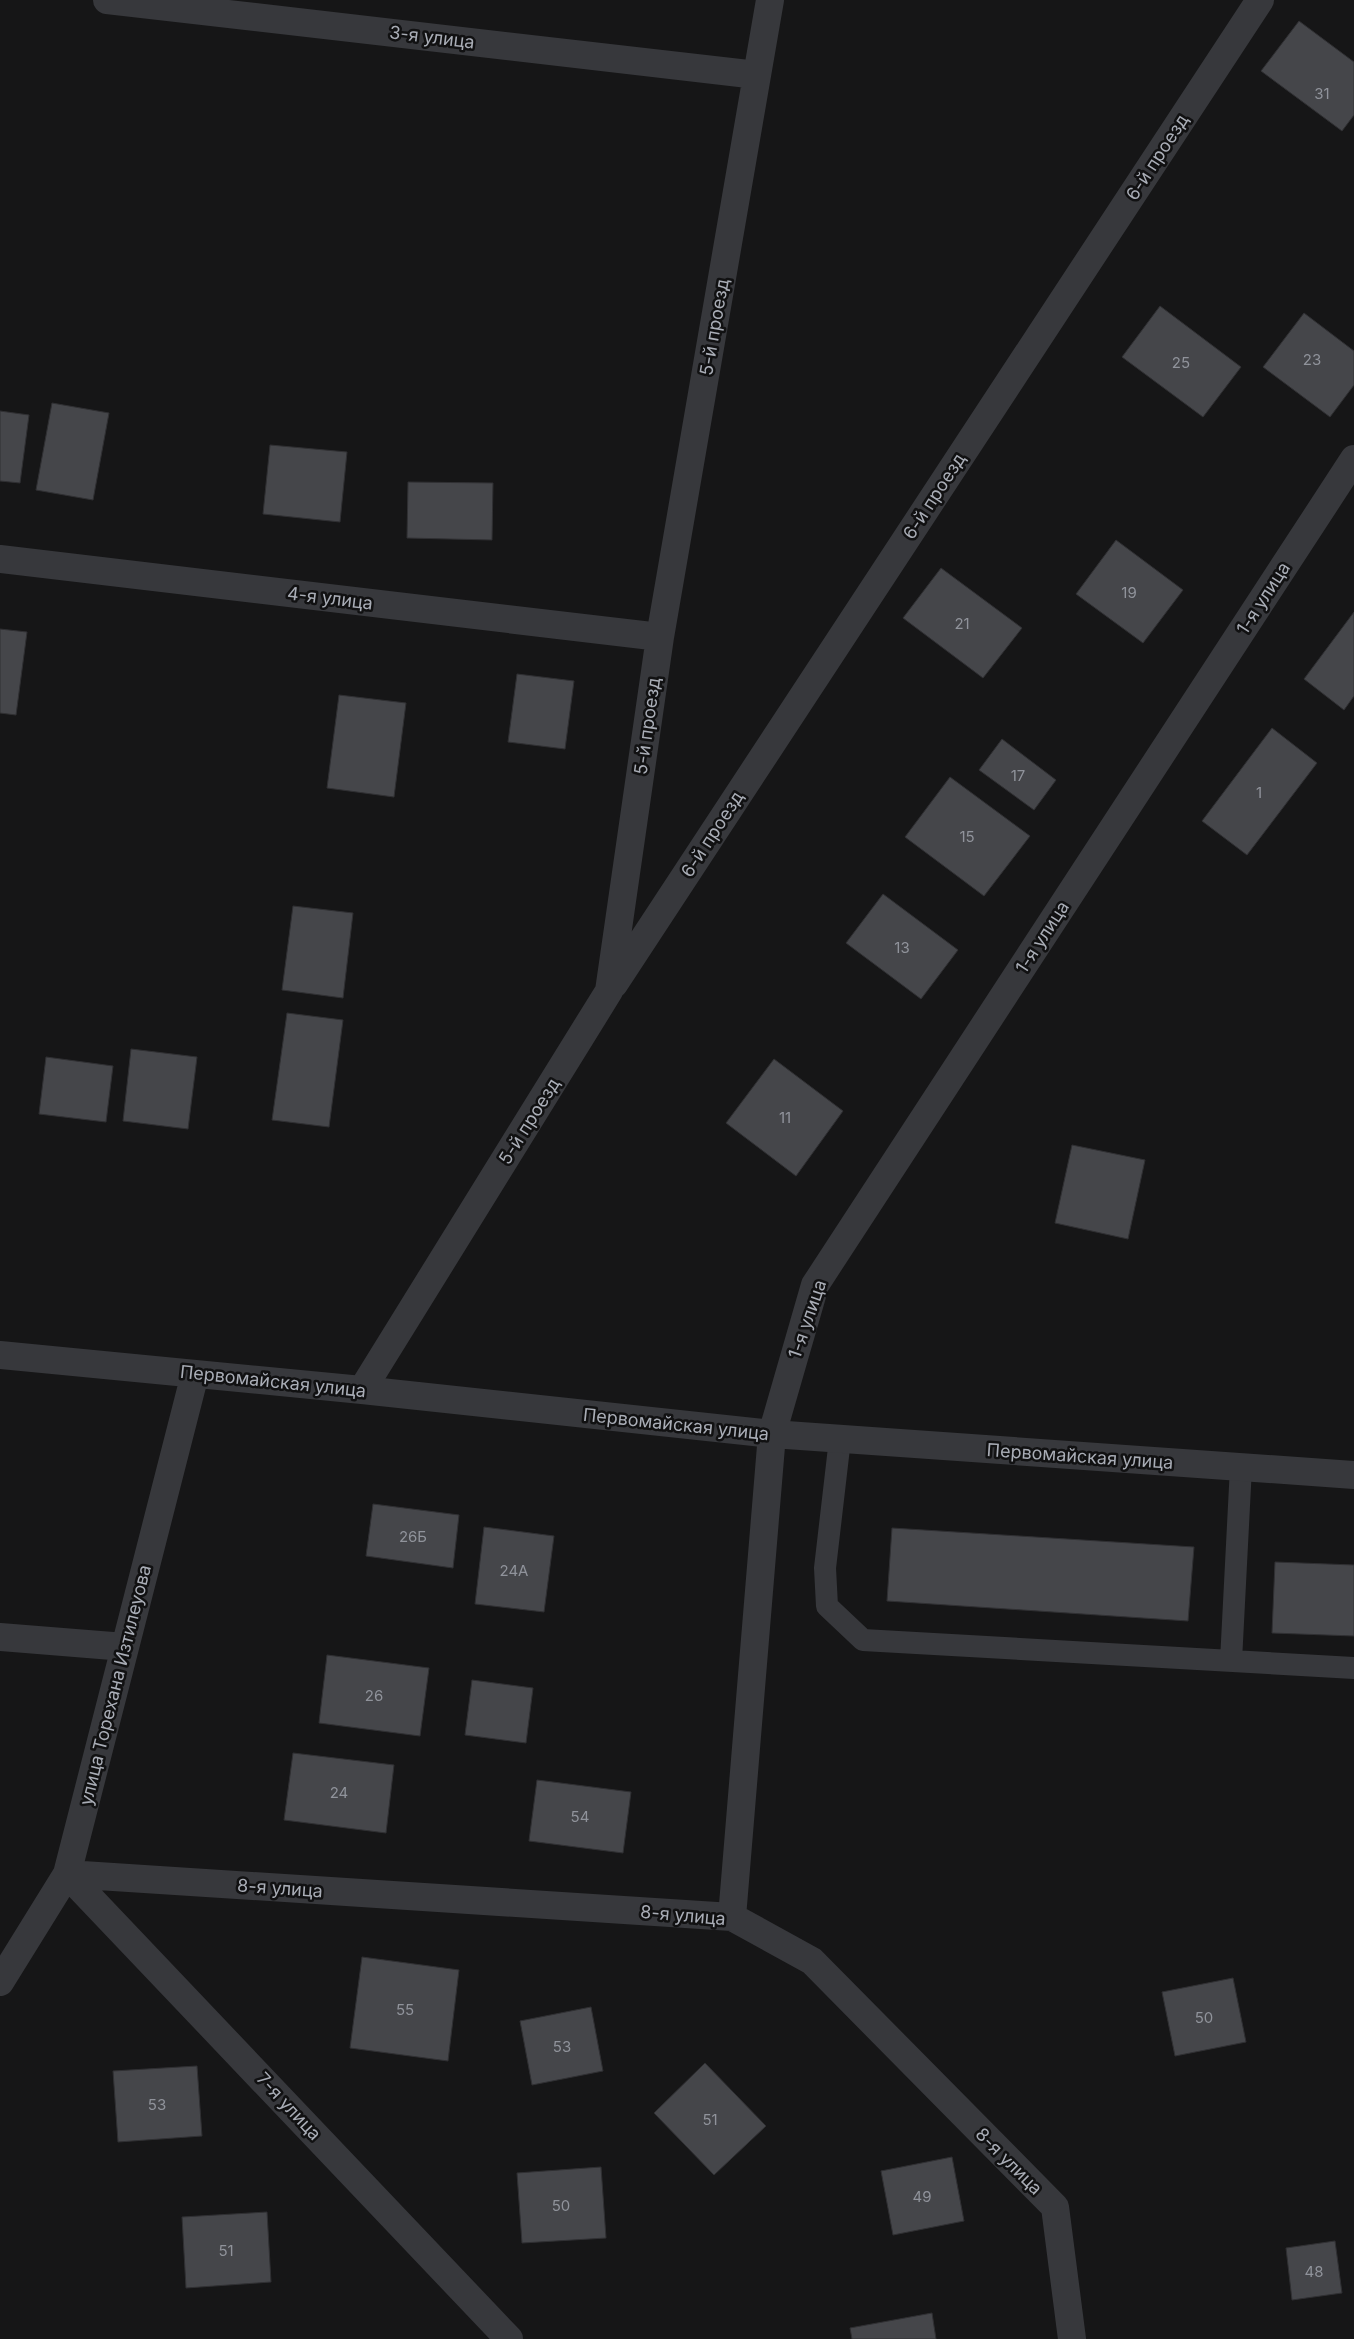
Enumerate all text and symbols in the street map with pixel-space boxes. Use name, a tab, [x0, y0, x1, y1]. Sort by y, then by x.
street label: 3-я улица	[388, 21, 476, 53]
house number: 31	[1314, 84, 1330, 103]
street label: 6-й проезд	[1121, 110, 1193, 204]
street label: 5-й проезд	[695, 277, 733, 377]
house number: 23	[1303, 350, 1321, 369]
house number: 25	[1172, 353, 1190, 372]
street label: 6-й проезд	[898, 449, 970, 543]
street label: 1-я улица	[1232, 558, 1294, 638]
street label: 4-я улица	[286, 582, 374, 614]
house number: 19	[1121, 583, 1137, 602]
house number: 21	[954, 614, 970, 633]
street label: 5-й проезд	[630, 676, 664, 776]
house number: 17	[1011, 766, 1025, 785]
house number: 1	[1256, 783, 1262, 802]
street label: 6-й проезд	[676, 787, 748, 881]
house number: 15	[959, 827, 975, 846]
street label: 1-я улица	[1011, 897, 1073, 977]
house number: 13	[894, 938, 910, 957]
street label: 5-й проезд	[494, 1074, 564, 1168]
house number: 11	[779, 1108, 791, 1127]
street label: 1-я улица	[784, 1277, 830, 1361]
street label: Первомайская улица	[179, 1361, 367, 1401]
street label: Первомайская улица	[582, 1404, 770, 1444]
street label: Первомайская улица	[986, 1439, 1174, 1473]
house number: 26Б	[399, 1527, 427, 1546]
house number: 24А	[500, 1561, 528, 1580]
street label: улица Торехана Изтилеуова	[75, 1563, 155, 1807]
house number: 26	[365, 1686, 383, 1705]
house number: 24	[330, 1783, 348, 1802]
house number: 54	[571, 1807, 589, 1826]
street label: 8-я улица	[237, 1875, 323, 1901]
street label: 8-я улица	[639, 1901, 727, 1929]
house number: 55	[396, 2000, 414, 2019]
house number: 50	[1195, 2008, 1213, 2027]
house number: 53	[553, 2037, 571, 2056]
street label: 7-я улица	[252, 2068, 326, 2144]
house number: 53	[148, 2095, 166, 2114]
house number: 51	[702, 2110, 718, 2129]
street label: 8-я улица	[971, 2123, 1047, 2199]
house number: 49	[913, 2187, 932, 2206]
house number: 50	[552, 2196, 570, 2215]
house number: 51	[218, 2241, 234, 2260]
house number: 48	[1305, 2262, 1323, 2281]

